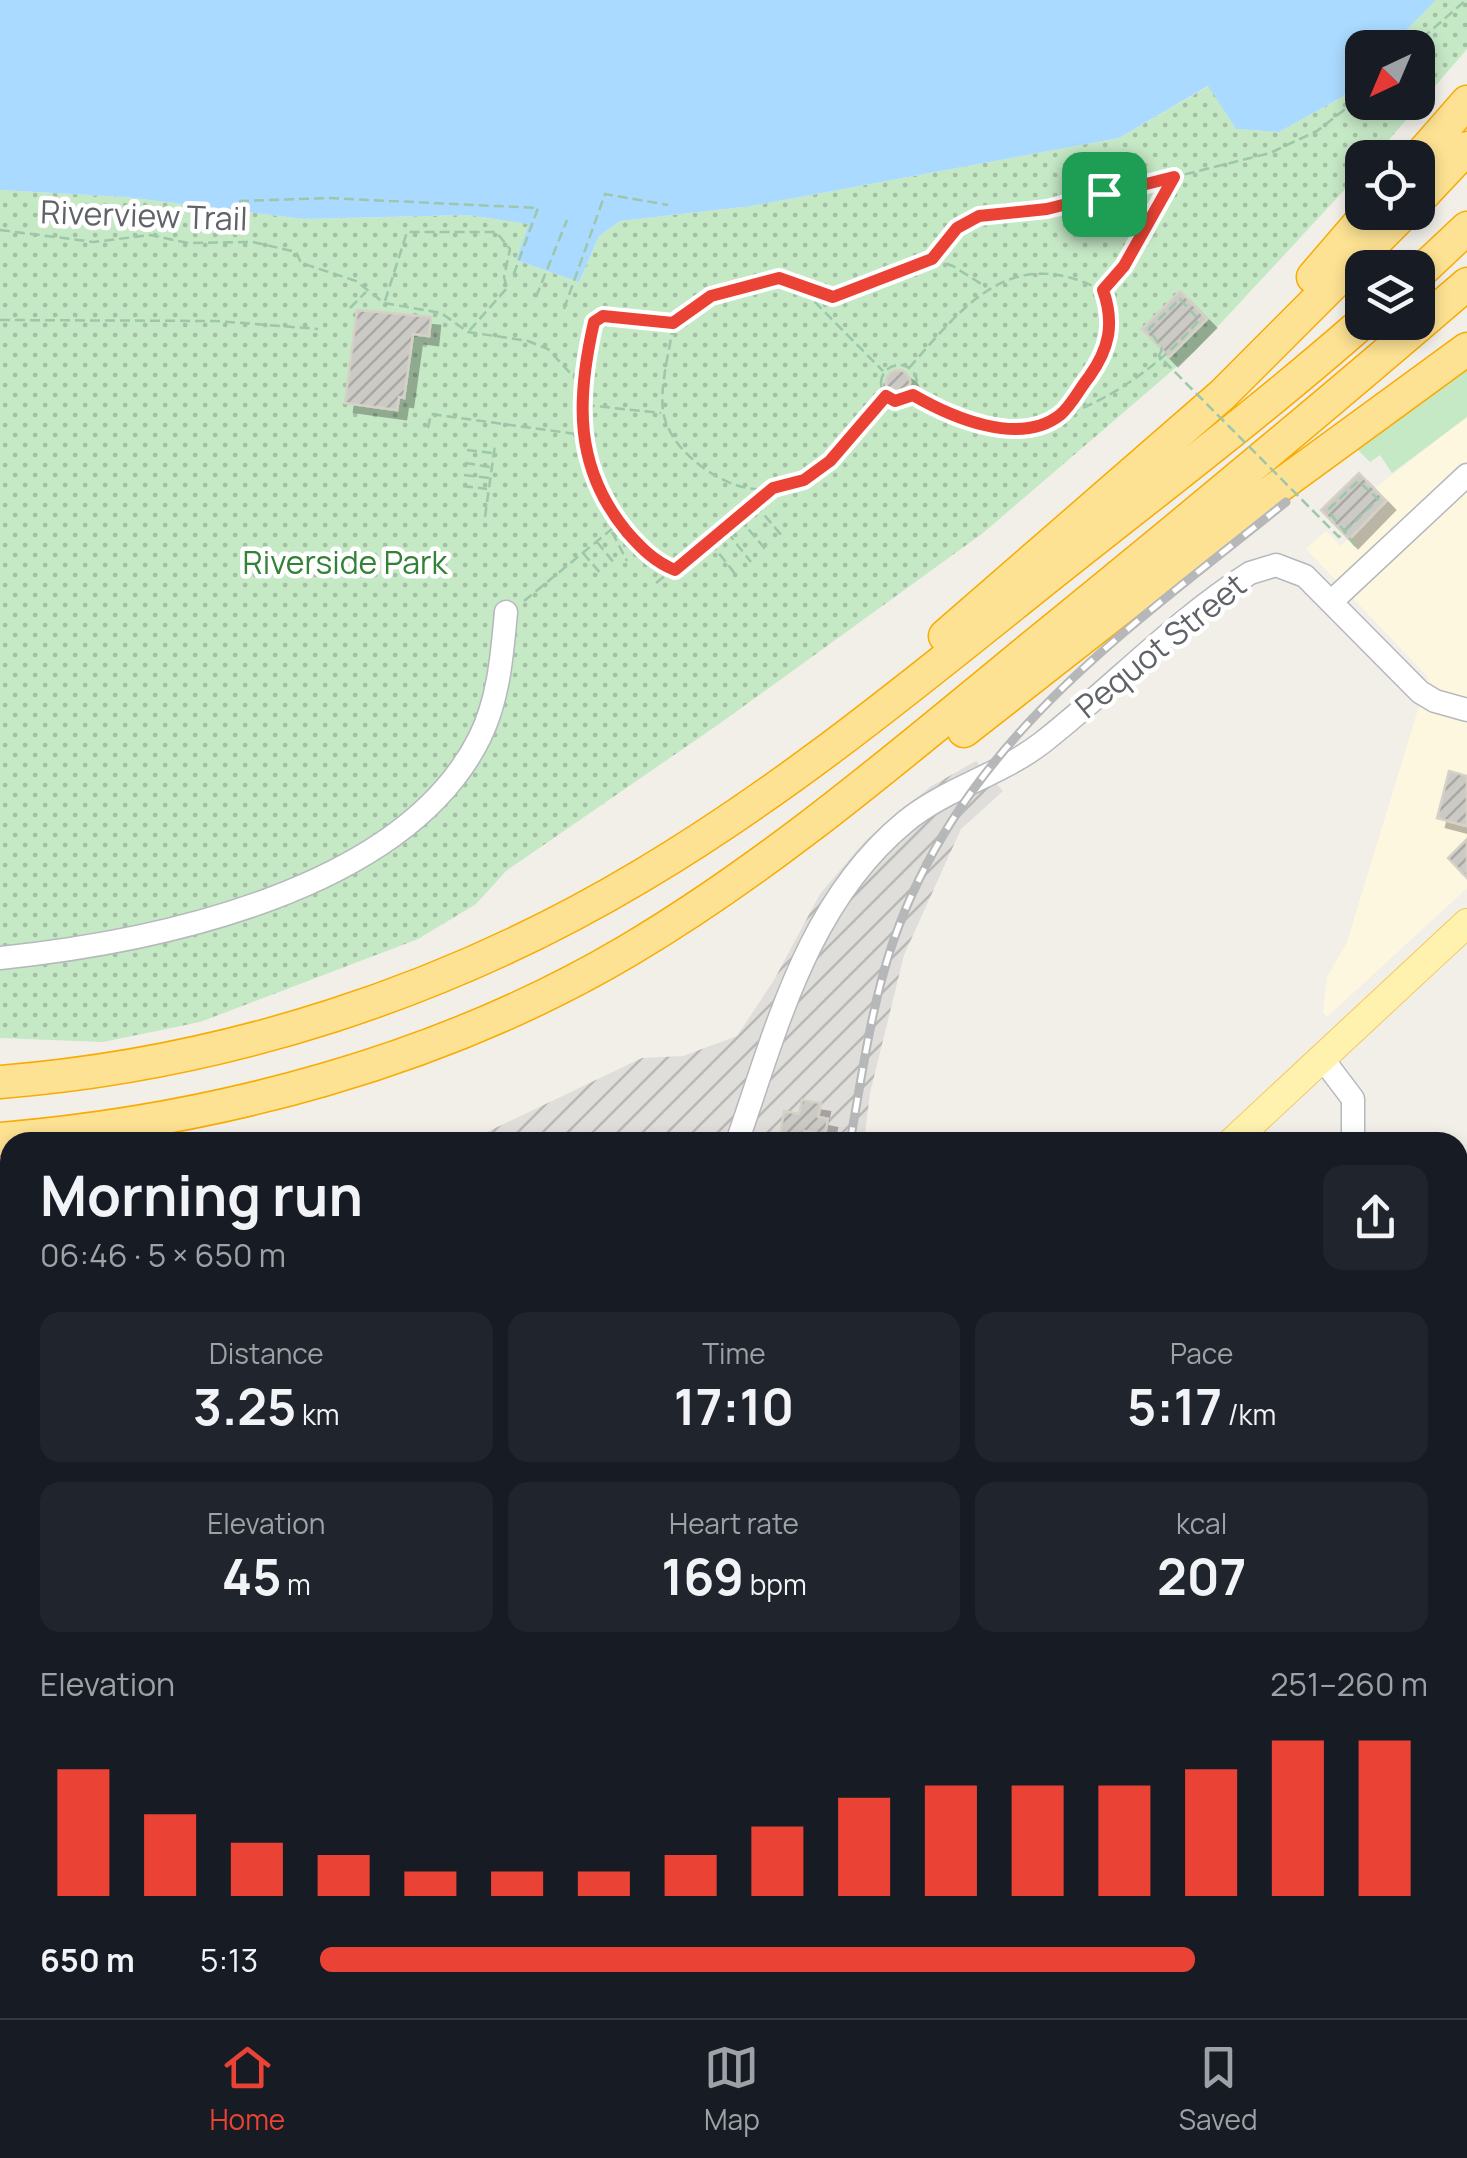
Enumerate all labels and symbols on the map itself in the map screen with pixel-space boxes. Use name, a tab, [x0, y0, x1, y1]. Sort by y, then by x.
north arrow	[1345, 30, 1435, 120]
pin	[1062, 152, 1147, 237]
street label: Riverview Trail	[40, 189, 248, 241]
park label: Riverside Park	[243, 540, 449, 584]
street label: Pequot Street	[1066, 563, 1255, 728]

